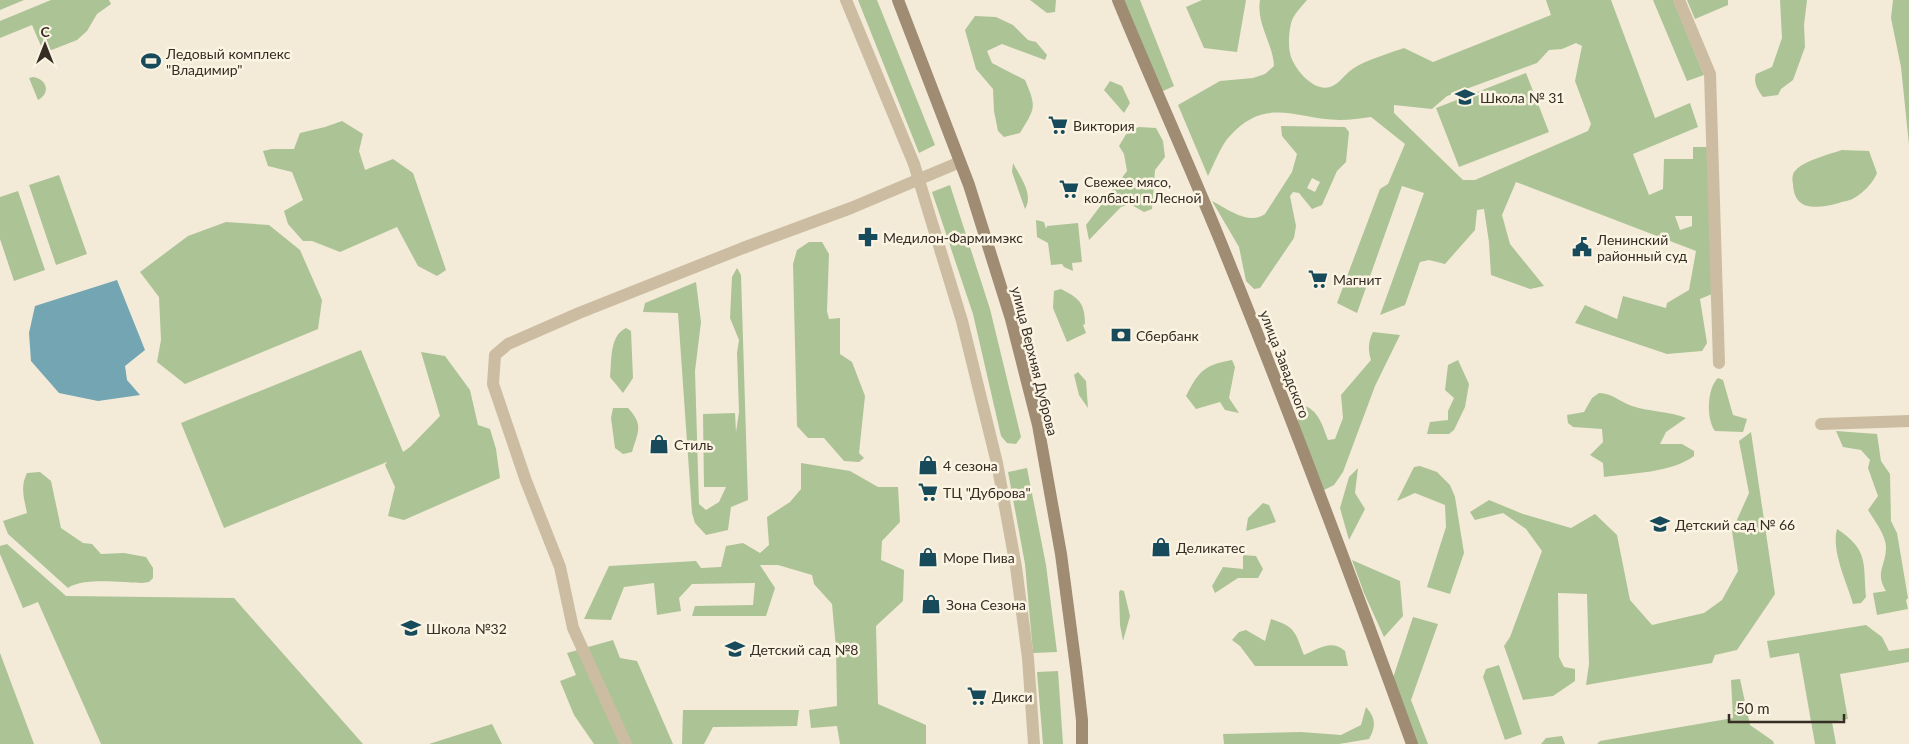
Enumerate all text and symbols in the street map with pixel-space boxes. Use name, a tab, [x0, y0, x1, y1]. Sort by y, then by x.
north arrow	[20, 20, 70, 70]
text: С	[40, 23, 50, 40]
place label: Ледовый комплекс "Владимир"	[165, 45, 291, 78]
sports icon: Ледовый комплекс "Владимир"	[140, 50, 162, 72]
school or university icon: Школа № 31	[1454, 86, 1476, 108]
place label: Школа № 31	[1480, 89, 1564, 106]
supermarket icon: Виктория	[1047, 114, 1069, 136]
place label: Виктория	[1073, 117, 1135, 134]
place label: Свежее мясо, колбасы п.Лесной	[1084, 173, 1201, 206]
supermarket icon: Свежее мясо, колбасы п.Лесной	[1058, 178, 1080, 200]
pharmacy icon: Медилон-Фармимэкс	[857, 226, 879, 248]
place label: Медилон-Фармимэкс	[883, 229, 1023, 246]
place label: Ленинский районный суд	[1596, 231, 1688, 264]
public building icon: Ленинский районный суд	[1571, 236, 1593, 258]
supermarket icon: Магнит	[1307, 268, 1329, 290]
place label: Магнит	[1333, 271, 1382, 288]
street label: улица Верхняя Дуброва	[1008, 285, 1062, 438]
street label: улица Завадского	[1257, 308, 1313, 420]
bank icon: Сбербанк	[1110, 324, 1132, 346]
place label: Сбербанк	[1136, 327, 1200, 344]
shop icon: Стиль	[648, 433, 670, 455]
place label: Стиль	[674, 436, 713, 453]
shop icon: 4 сезона	[917, 454, 939, 476]
place label: 4 сезона	[943, 457, 998, 474]
supermarket icon: ТЦ "Дуброва"	[917, 481, 939, 503]
place label: ТЦ "Дуброва"	[943, 484, 1031, 501]
school or university icon: Детский сад № 66	[1649, 513, 1671, 535]
place label: Детский сад № 66	[1675, 516, 1795, 533]
shop icon: Деликатес	[1150, 536, 1172, 558]
place label: Деликатес	[1176, 539, 1245, 556]
shop icon: Море Пива	[917, 546, 939, 568]
place label: Море Пива	[943, 549, 1015, 566]
shop icon: Зона Сезона	[920, 593, 942, 615]
place label: Зона Сезона	[946, 596, 1026, 613]
school or university icon: Школа №32	[400, 617, 422, 639]
place label: Школа №32	[426, 620, 507, 637]
school or university icon: Детский сад №8	[724, 638, 746, 660]
place label: Детский сад №8	[750, 641, 859, 658]
supermarket icon: Дикси	[966, 685, 988, 707]
place label: Дикси	[992, 688, 1033, 705]
scale bar	[1729, 692, 1844, 724]
text: 50 m	[1736, 699, 1770, 717]

